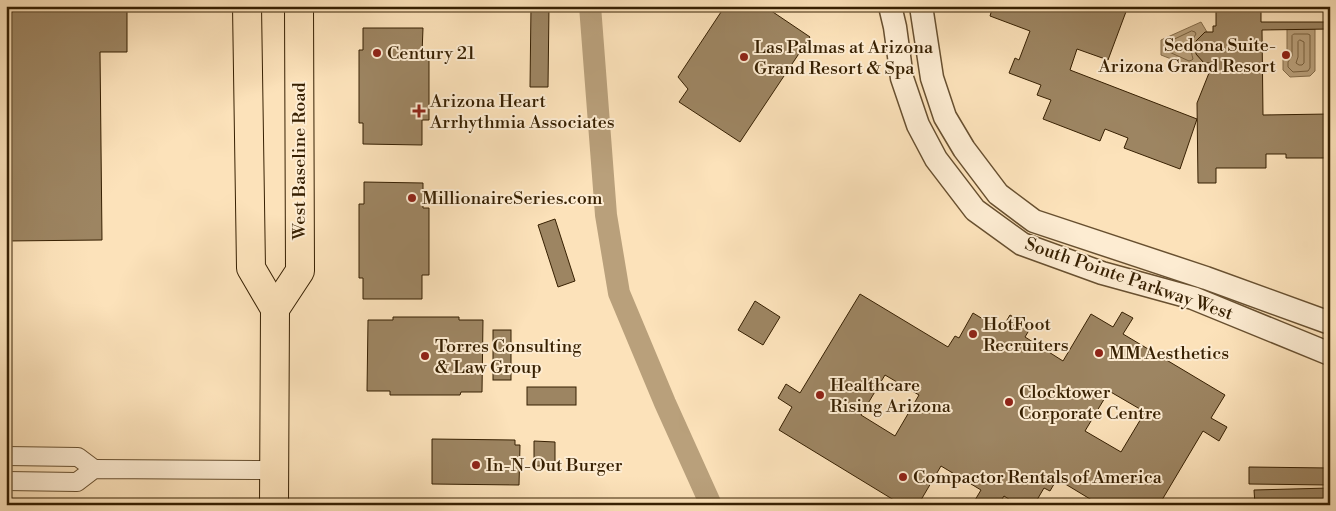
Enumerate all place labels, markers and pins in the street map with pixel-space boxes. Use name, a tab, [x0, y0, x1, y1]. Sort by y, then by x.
place label: Sedona Suite- Arizona Grand Resort	[1098, 34, 1277, 78]
place label: Las Palmas at Arizona Grand Resort & Spa	[754, 36, 934, 80]
place label: Century 21	[387, 42, 475, 65]
marker: Century 21	[371, 47, 383, 59]
marker: Sedona Suite- Arizona Grand Resort	[1280, 49, 1292, 61]
marker: Las Palmas at Arizona Grand Resort & Spa	[738, 51, 750, 63]
place label: Arizona Heart Arrhythmia Associates	[429, 90, 615, 134]
marker: Arizona Heart Arrhythmia Associates	[412, 104, 426, 118]
place label: MillionaireSeries.com	[422, 187, 603, 210]
marker: MillionaireSeries.com	[406, 192, 418, 204]
place label: HotFoot Recruiters	[983, 313, 1069, 357]
marker: HotFoot Recruiters	[967, 328, 979, 340]
place label: Torres Consulting & Law Group	[435, 335, 582, 379]
place label: MM Aesthetics	[1109, 342, 1229, 365]
marker: MM Aesthetics	[1093, 347, 1105, 359]
marker: Torres Consulting & Law Group	[419, 350, 431, 362]
place label: Healthcare Rising Arizona	[830, 374, 952, 418]
place label: Clocktower Corporate Centre	[1019, 381, 1161, 425]
marker: Healthcare Rising Arizona	[814, 389, 826, 401]
marker: Clocktower Corporate Centre	[1003, 396, 1015, 408]
place label: In-N-Out Burger	[486, 454, 623, 477]
marker: In-N-Out Burger	[470, 459, 482, 471]
place label: Compactor Rentals of America	[913, 466, 1163, 489]
marker: Compactor Rentals of America	[897, 471, 909, 483]

